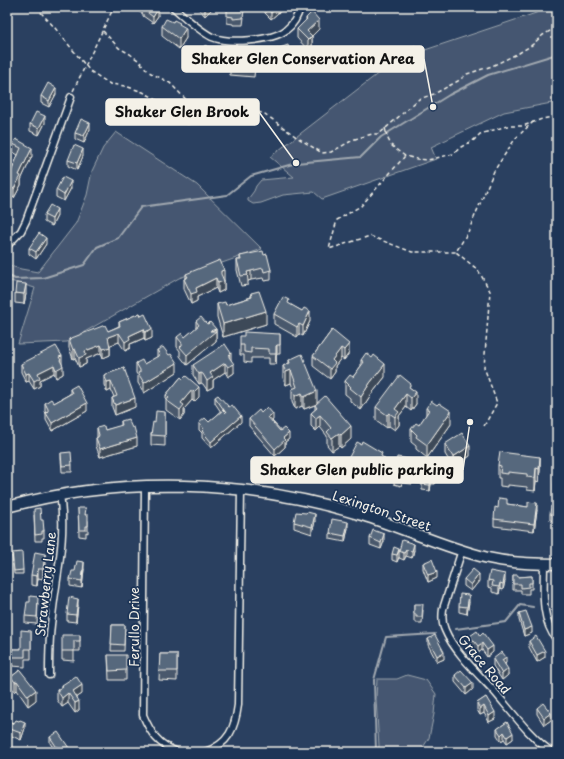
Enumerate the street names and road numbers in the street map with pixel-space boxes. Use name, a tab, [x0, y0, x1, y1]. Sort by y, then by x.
street label: Lexington Street	[330, 485, 434, 535]
street label: Strawberry Lane	[30, 531, 60, 637]
street label: Ferullo Drive	[124, 587, 143, 667]
street label: Grace Road	[454, 630, 516, 698]

